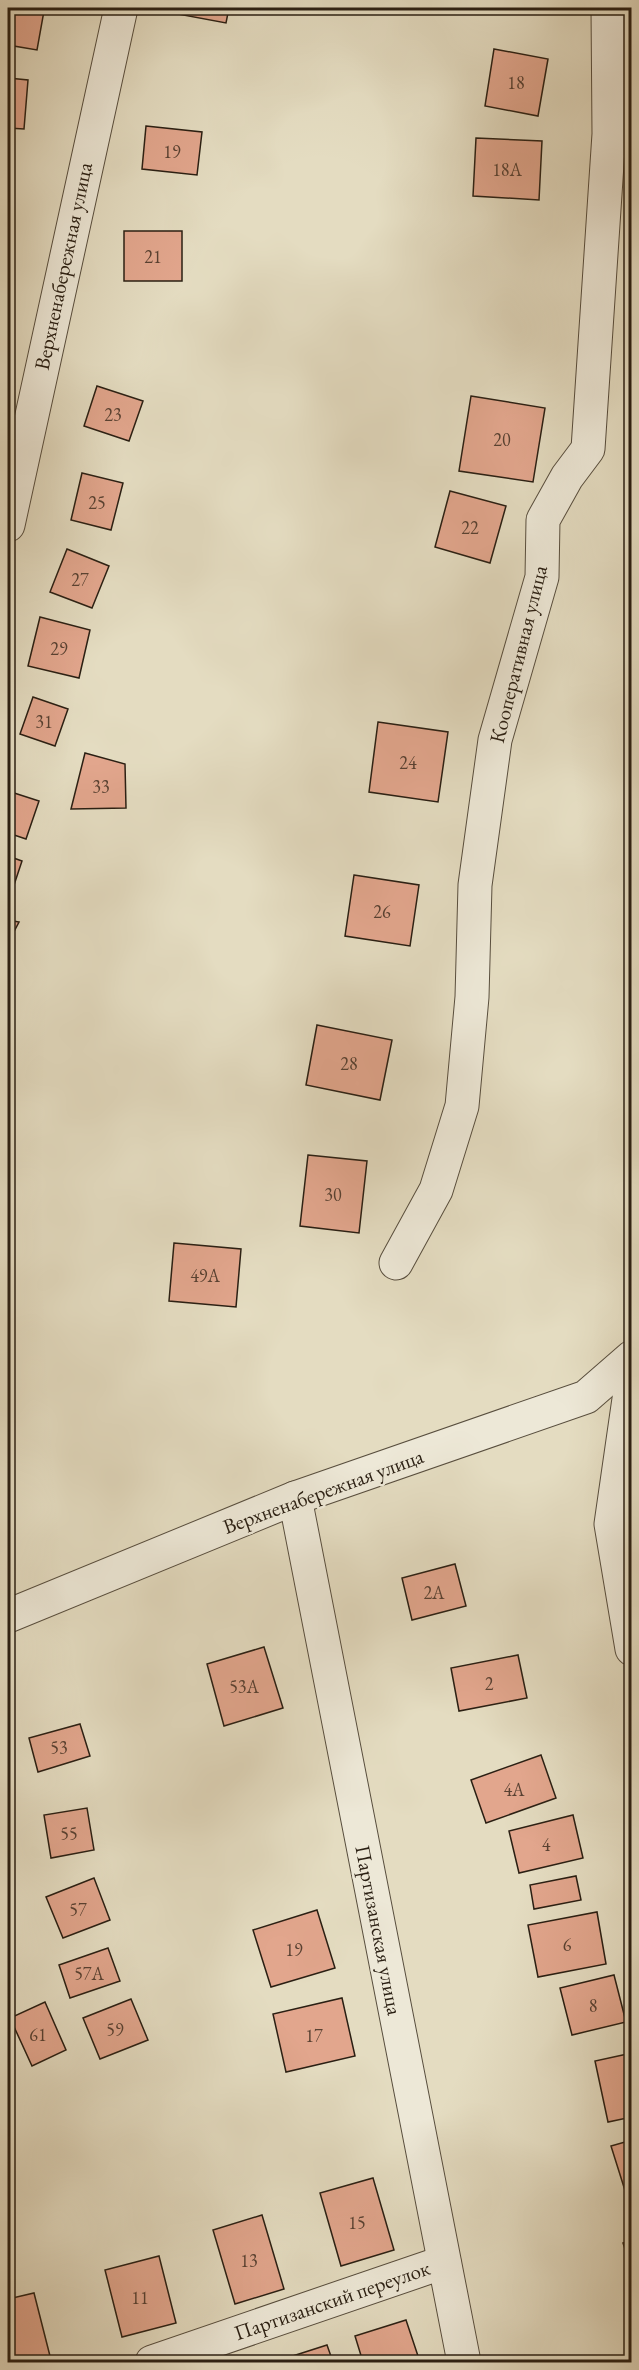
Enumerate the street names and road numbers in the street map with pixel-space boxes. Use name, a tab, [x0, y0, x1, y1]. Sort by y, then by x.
street label: Верхненабережная улица	[28, 159, 98, 372]
street label: Кооперативная улица	[483, 562, 553, 746]
street label: Верхненабережная улица	[219, 1442, 428, 1540]
street label: Партизанская улица	[349, 1843, 409, 2018]
street label: Партизанский переулок	[230, 2254, 434, 2346]

